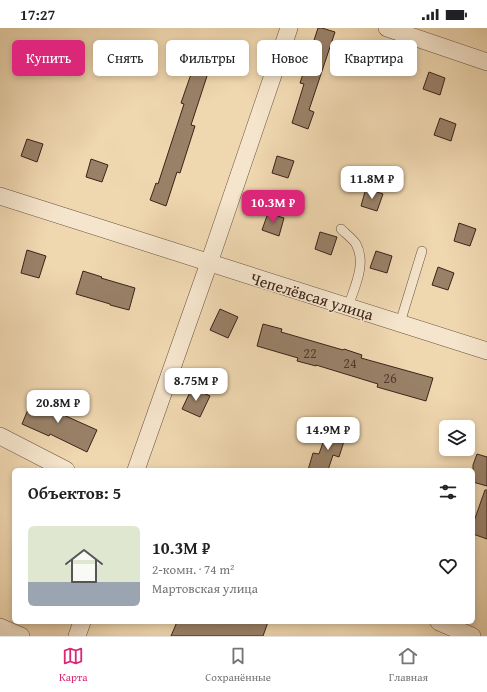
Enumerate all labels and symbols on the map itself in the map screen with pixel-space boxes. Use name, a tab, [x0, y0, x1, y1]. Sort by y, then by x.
pin: 11.8M ₽	[335, 166, 409, 200]
pin: 10.3M ₽	[236, 190, 310, 224]
street label: Чепелёвсая улица	[248, 266, 377, 326]
house number: 22	[303, 343, 317, 363]
house number: 24	[343, 353, 357, 373]
pin: 8.75M ₽	[159, 368, 233, 402]
house number: 26	[383, 368, 397, 388]
pin: 20.8M ₽	[21, 390, 95, 424]
pin: 14.9M ₽	[291, 417, 365, 451]

